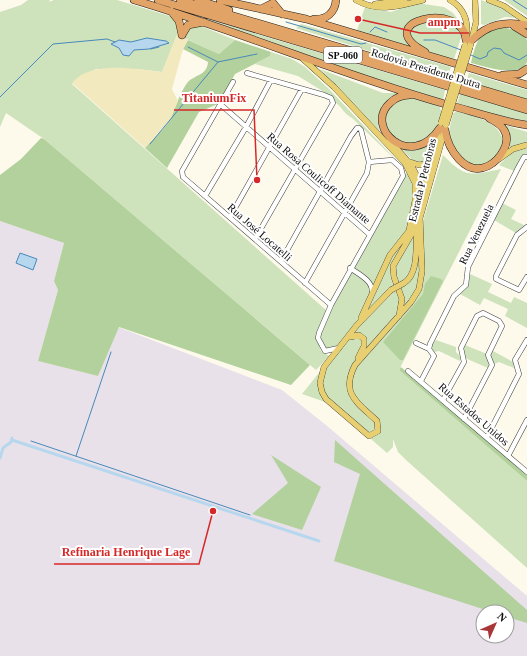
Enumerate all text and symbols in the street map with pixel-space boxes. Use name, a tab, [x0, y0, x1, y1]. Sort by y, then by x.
callout: ampm	[420, 9, 469, 33]
text: ampm	[428, 15, 460, 29]
street label: Rodovia Presidente Dutra	[370, 46, 482, 90]
road number: SP-060	[324, 47, 362, 63]
callout: TitaniumFix	[174, 86, 254, 110]
text: TitaniumFix	[182, 91, 246, 105]
street label: Rua Rosa Coulicoff Diamante	[265, 130, 373, 226]
street label: Estrada P Petrobras	[406, 137, 438, 223]
street label: Rua José Locatelli	[225, 201, 295, 263]
street label: Rua Venezuela	[456, 202, 496, 266]
street label: Rua Estados Unidos	[436, 380, 512, 448]
callout: Refinaria Henrique Lage	[54, 540, 199, 564]
text: Refinaria Henrique Lage	[62, 545, 191, 559]
north arrow	[475, 604, 515, 644]
text: N	[495, 610, 509, 624]

